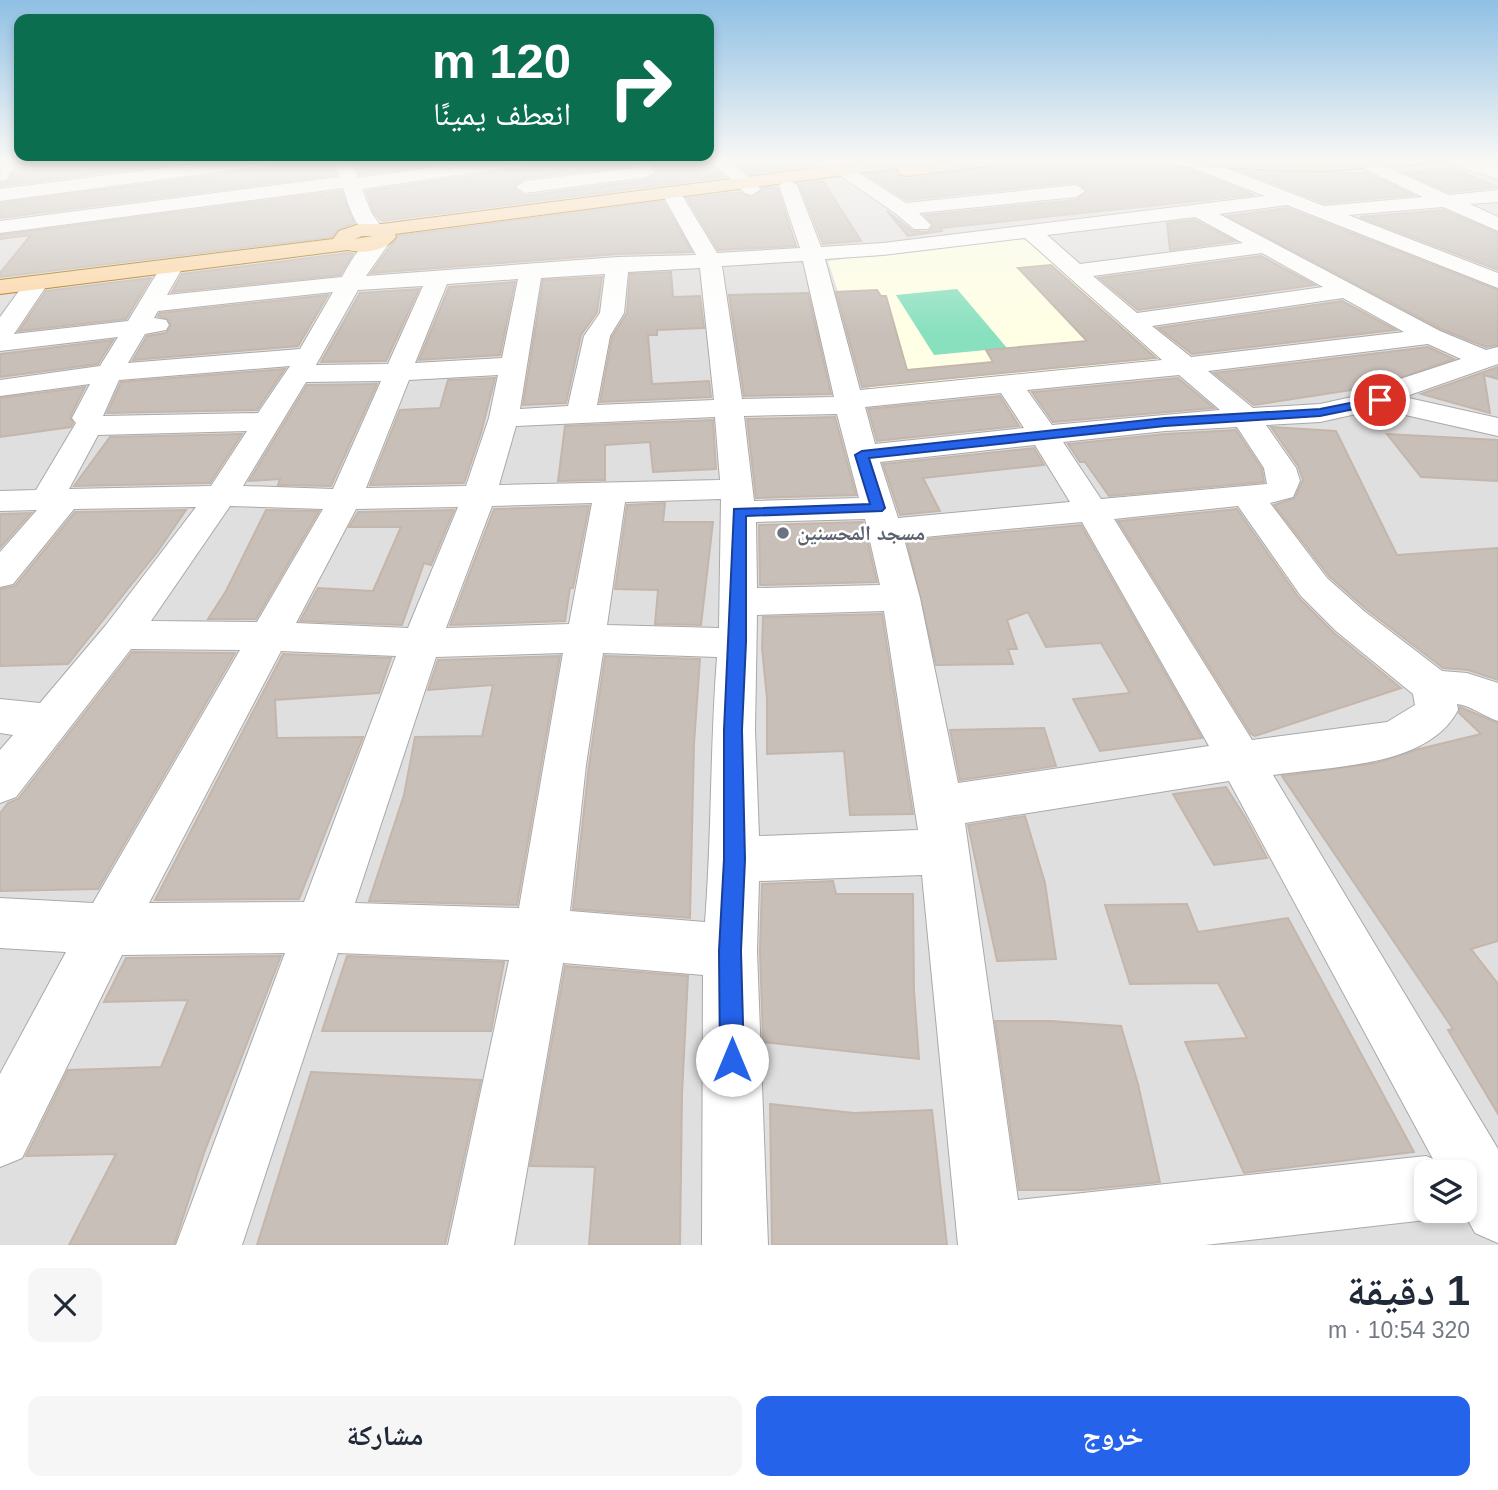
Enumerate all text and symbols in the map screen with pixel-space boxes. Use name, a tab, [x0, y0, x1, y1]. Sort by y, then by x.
text: 120 m	[432, 34, 571, 88]
icon: right	[595, 42, 686, 133]
text: انعطف يمينًا	[433, 96, 571, 132]
pin	[1350, 370, 1410, 430]
icon: arrive	[1361, 381, 1399, 419]
place label: مسجد المحسنين	[797, 521, 925, 546]
marker: مسجد المحسنين	[775, 525, 791, 541]
position arrow	[695, 1023, 769, 1097]
map controls	[1414, 1160, 1477, 1223]
button: layers	[1414, 1160, 1477, 1223]
text: 1 دقيقة	[1347, 1267, 1470, 1314]
button: close	[28, 1268, 102, 1342]
text: 320 m · 10:54	[1328, 1317, 1470, 1343]
button: مشاركة	[28, 1396, 742, 1476]
button: خروج	[756, 1396, 1470, 1476]

